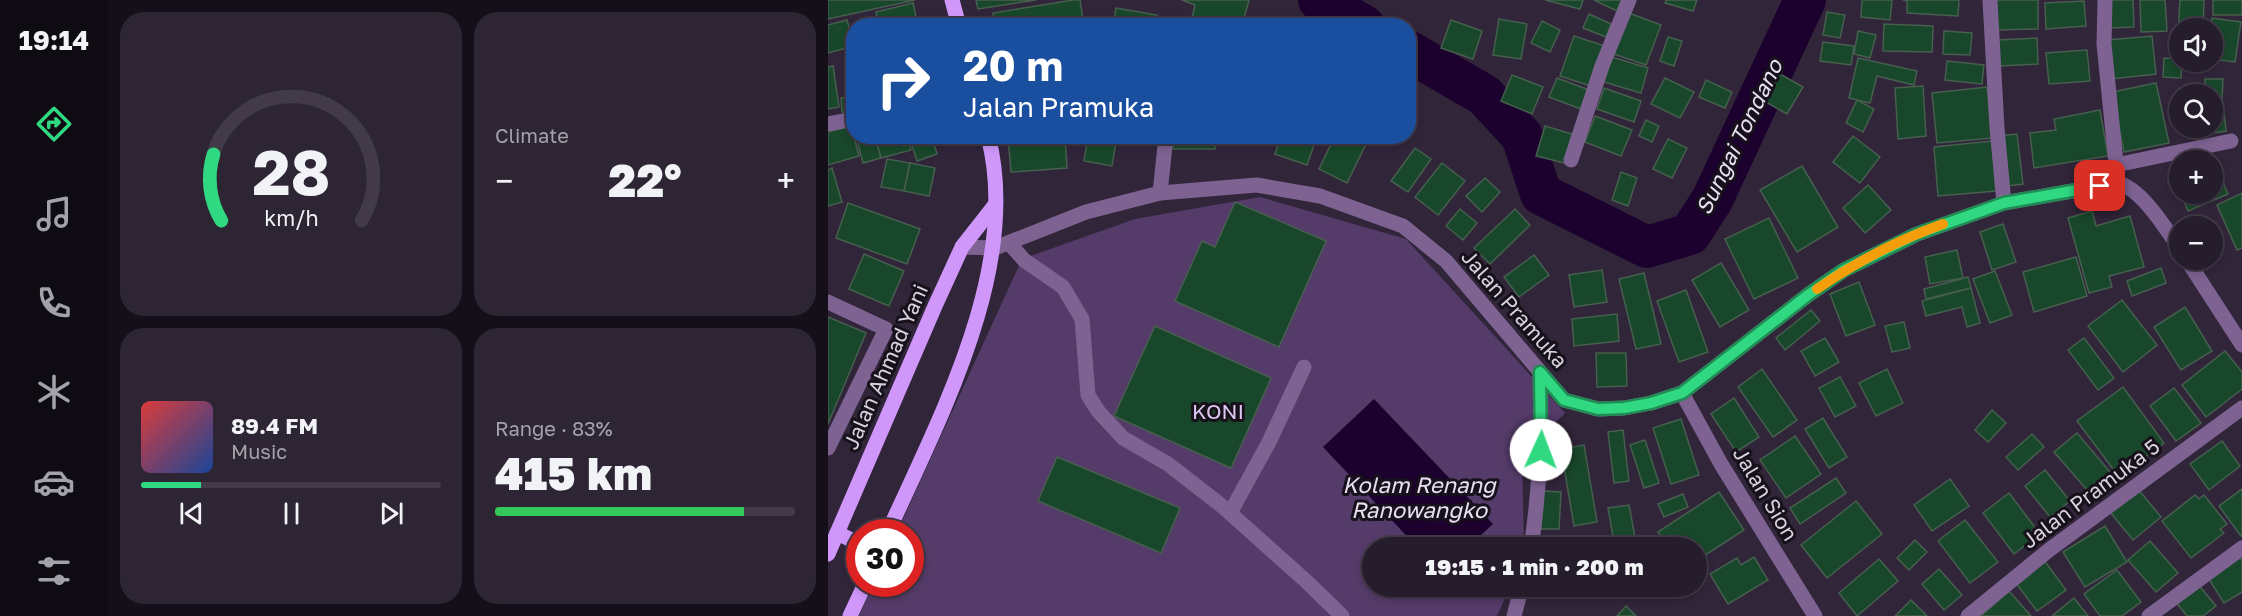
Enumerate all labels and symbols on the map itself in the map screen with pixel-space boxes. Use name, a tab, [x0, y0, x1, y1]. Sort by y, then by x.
water label: Sungai Tondano	[1689, 53, 1789, 219]
pin	[2074, 160, 2125, 211]
street label: Jalan Pramuka	[1456, 244, 1573, 373]
street label: Jalan Ahmad Yani	[837, 280, 933, 453]
park label: KONI	[1192, 398, 1244, 424]
position arrow	[1509, 418, 1573, 482]
street label: Jalan Pramuka 5	[2016, 433, 2165, 554]
street label: Jalan Sion	[1728, 442, 1804, 545]
water label: Kolam Renang Ranowangko	[1343, 471, 1497, 523]
speed limit sign: 30	[846, 519, 924, 597]

